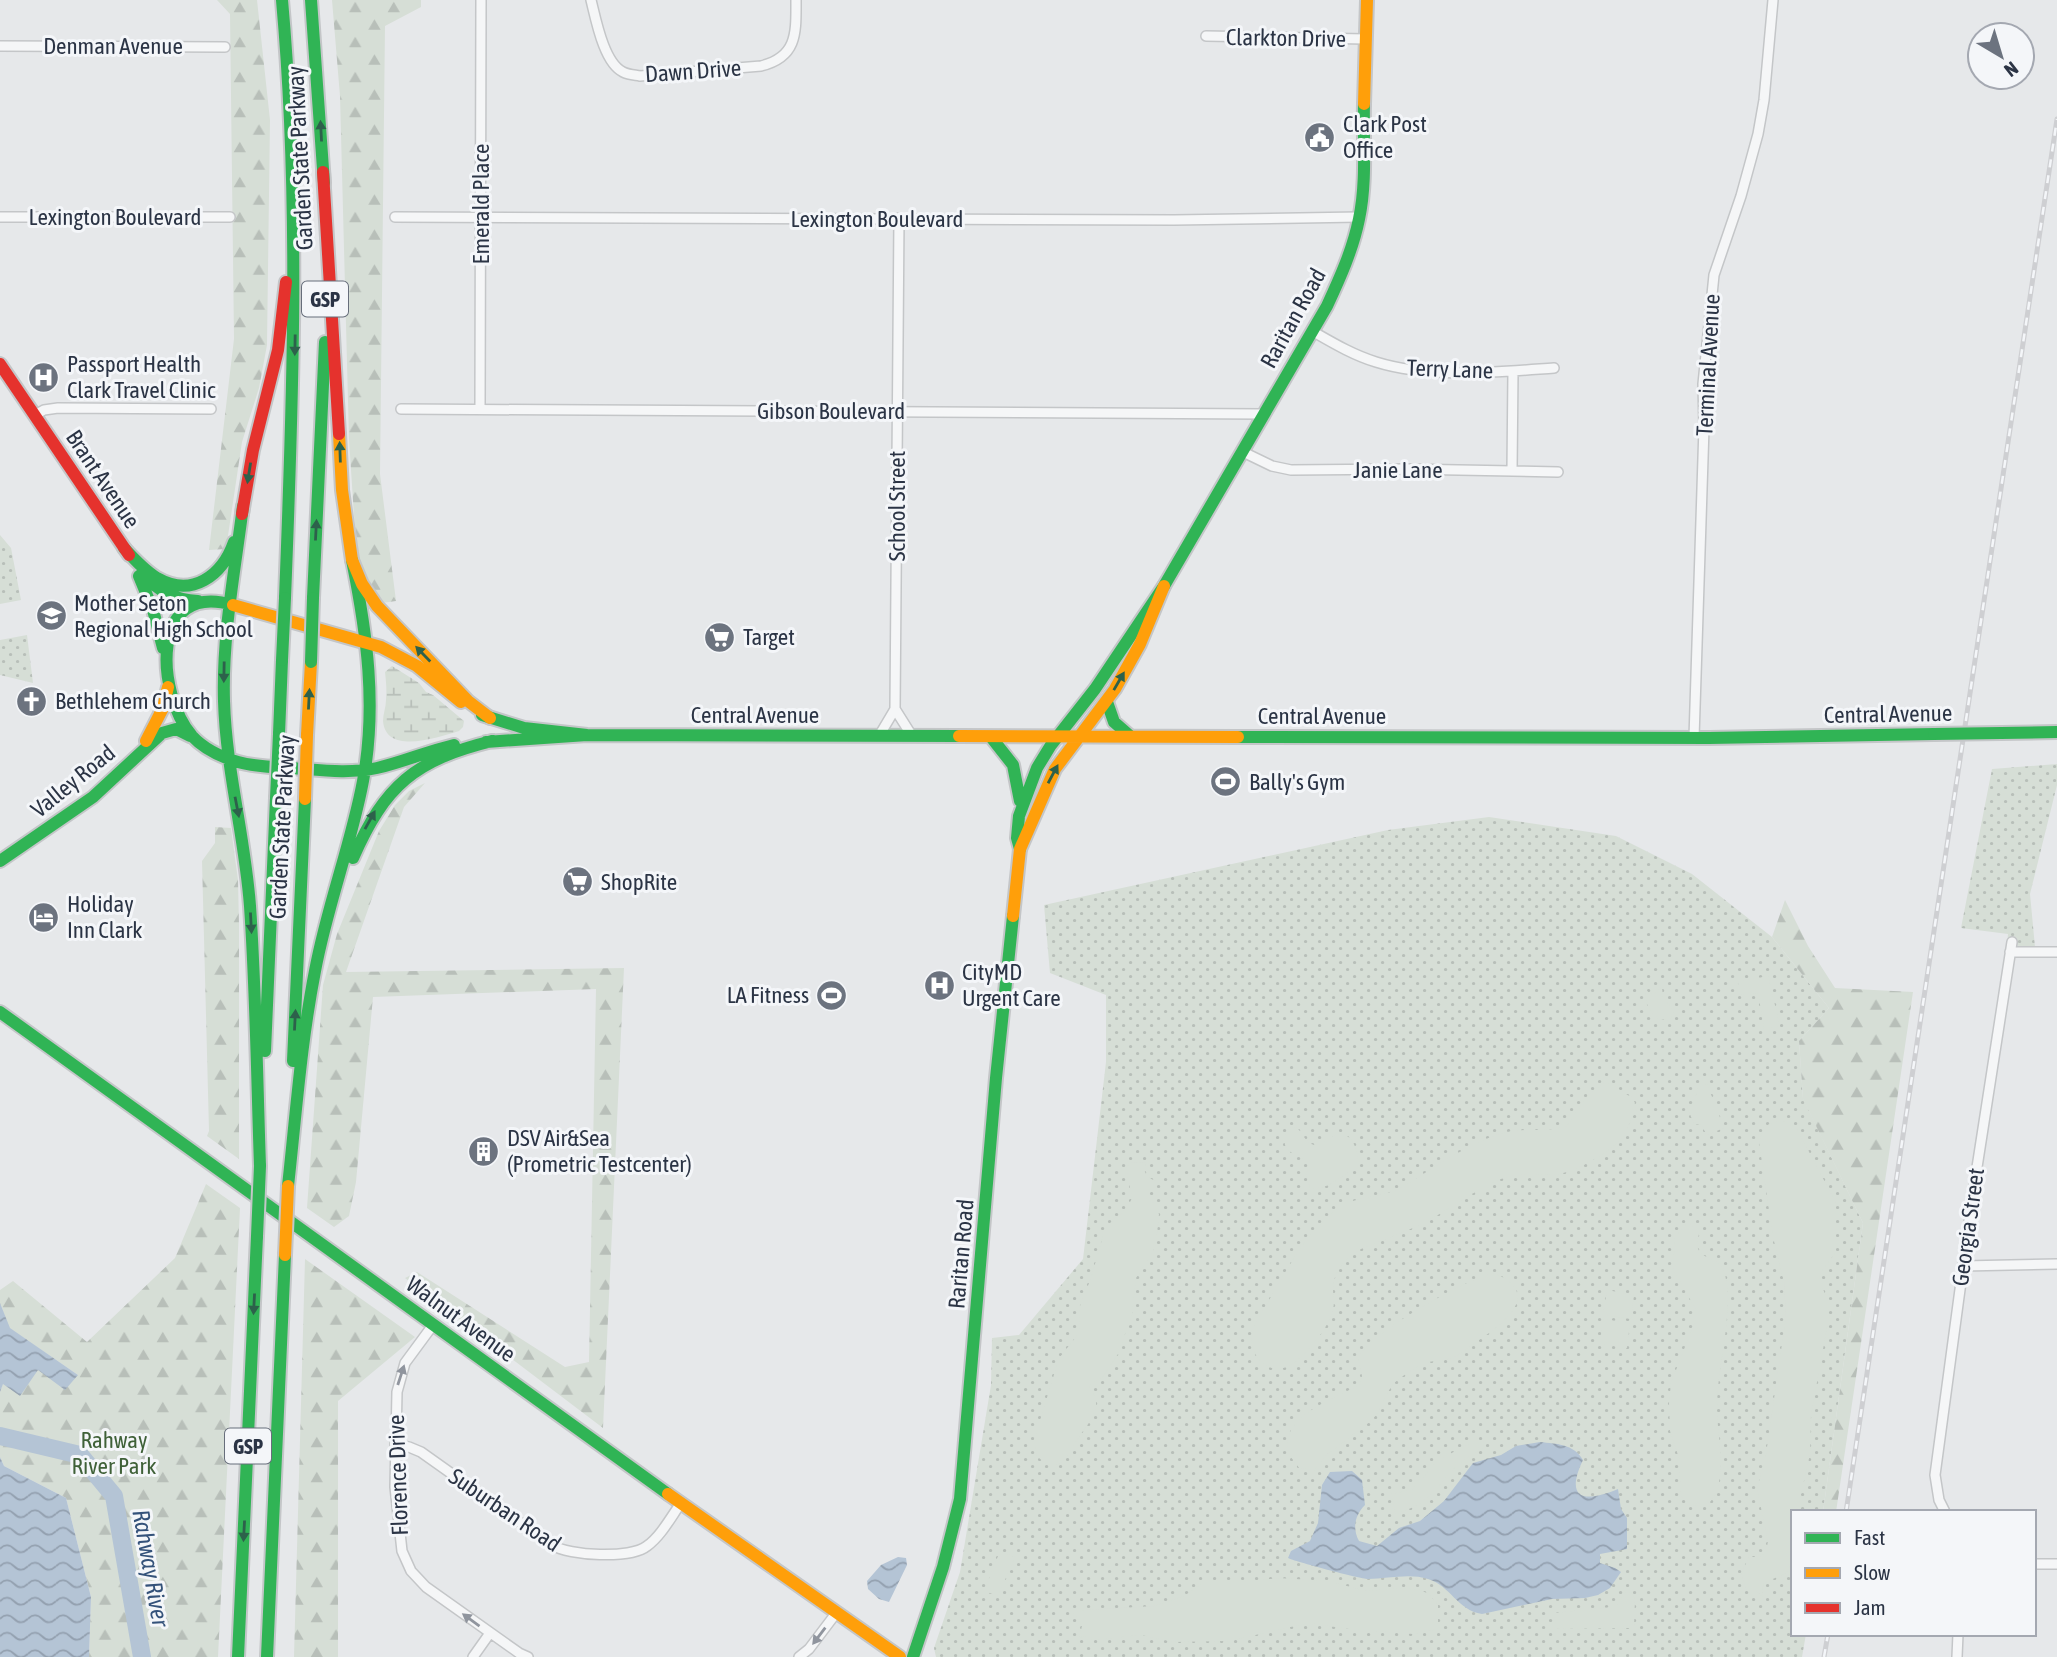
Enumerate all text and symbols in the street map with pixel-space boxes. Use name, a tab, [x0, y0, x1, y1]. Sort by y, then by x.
north arrow	[1966, 21, 2036, 91]
street label: Clarkton Drive	[1226, 24, 1346, 52]
street label: Denman Avenue	[43, 33, 183, 59]
street label: Dawn Drive	[644, 55, 742, 87]
text: N	[2000, 57, 2023, 82]
street label: Garden State Parkway	[282, 65, 318, 251]
place label: Clark Post Office	[1343, 111, 1427, 163]
one-way arrow	[315, 120, 326, 142]
public building icon: Clark Post Office	[1303, 120, 1337, 154]
street label: Emerald Place	[468, 144, 494, 264]
street label: Lexington Boulevard	[29, 204, 201, 230]
street label: Lexington Boulevard	[791, 206, 963, 232]
street label: Raritan Road	[1255, 264, 1331, 372]
road number: GSP	[302, 282, 348, 316]
street label: Terminal Avenue	[1691, 293, 1725, 437]
one-way arrow	[289, 334, 301, 356]
place label: Passport Health Clark Travel Clinic	[67, 351, 216, 403]
street label: Terry Lane	[1406, 354, 1494, 384]
hospital icon: Passport Health Clark Travel Clinic	[27, 360, 61, 394]
street label: Gibson Boulevard	[757, 398, 905, 424]
street label: Brant Avenue	[61, 425, 145, 533]
one-way arrow	[335, 441, 346, 463]
street label: School Street	[884, 451, 910, 561]
street label: Janie Lane	[1353, 457, 1443, 483]
one-way arrow	[243, 462, 254, 484]
one-way arrow	[311, 519, 322, 541]
place label: Mother Seton Regional High School	[74, 590, 253, 642]
school or university icon: Mother Seton Regional High School	[34, 599, 68, 633]
supermarket icon: Target	[703, 620, 737, 654]
place label: Target	[743, 624, 795, 650]
one-way arrow	[416, 646, 432, 663]
one-way arrow	[218, 661, 229, 683]
one-way arrow	[1113, 672, 1125, 691]
church icon: Bethlehem Church	[15, 684, 49, 718]
place label: Bethlehem Church	[55, 688, 211, 714]
one-way arrow	[304, 688, 315, 710]
street label: Central Avenue	[1824, 700, 1952, 728]
street label: Central Avenue	[691, 702, 819, 728]
street label: Central Avenue	[1258, 703, 1386, 729]
street label: Garden State Parkway	[264, 734, 300, 920]
street label: Valley Road	[26, 739, 120, 823]
one-way arrow	[1047, 764, 1059, 784]
sports icon: Bally's Gym	[1209, 765, 1243, 799]
place label: Bally's Gym	[1249, 769, 1345, 795]
one-way arrow	[231, 796, 242, 818]
one-way arrow	[364, 810, 376, 830]
supermarket icon: ShopRite	[561, 865, 595, 899]
place label: ShopRite	[601, 869, 677, 895]
place label: Holiday Inn Clark	[67, 891, 142, 943]
hotel icon: Holiday Inn Clark	[27, 900, 61, 934]
one-way arrow	[245, 913, 256, 935]
place label: CityMD Urgent Care	[962, 959, 1061, 1011]
hospital icon: CityMD Urgent Care	[922, 968, 956, 1002]
sports icon: LA Fitness	[815, 978, 849, 1012]
place label: LA Fitness	[727, 982, 809, 1008]
one-way arrow	[289, 1009, 300, 1031]
place label: DSV Air&Sea (Prometric Testcenter)	[507, 1125, 692, 1177]
building icon: DSV Air&Sea (Prometric Testcenter)	[467, 1134, 501, 1168]
street label: Georgia Street	[1947, 1166, 1989, 1288]
street label: Raritan Road	[943, 1198, 979, 1310]
street label: Walnut Avenue	[401, 1271, 521, 1367]
one-way arrow	[249, 1293, 260, 1315]
one-way arrow	[396, 1365, 407, 1386]
street label: Florence Drive	[383, 1414, 413, 1536]
park label: Rahway River Park	[72, 1427, 156, 1479]
road number: GSP	[225, 1428, 271, 1464]
street label: Suburban Road	[444, 1463, 566, 1557]
water label: Rahway River	[127, 1507, 175, 1630]
legend	[1791, 1510, 2036, 1636]
one-way arrow	[238, 1521, 249, 1543]
text: Fast	[1854, 1525, 1885, 1549]
text: Slow	[1854, 1560, 1891, 1584]
text: Jam	[1854, 1595, 1886, 1619]
one-way arrow	[462, 1613, 480, 1627]
one-way arrow	[812, 1626, 827, 1644]

